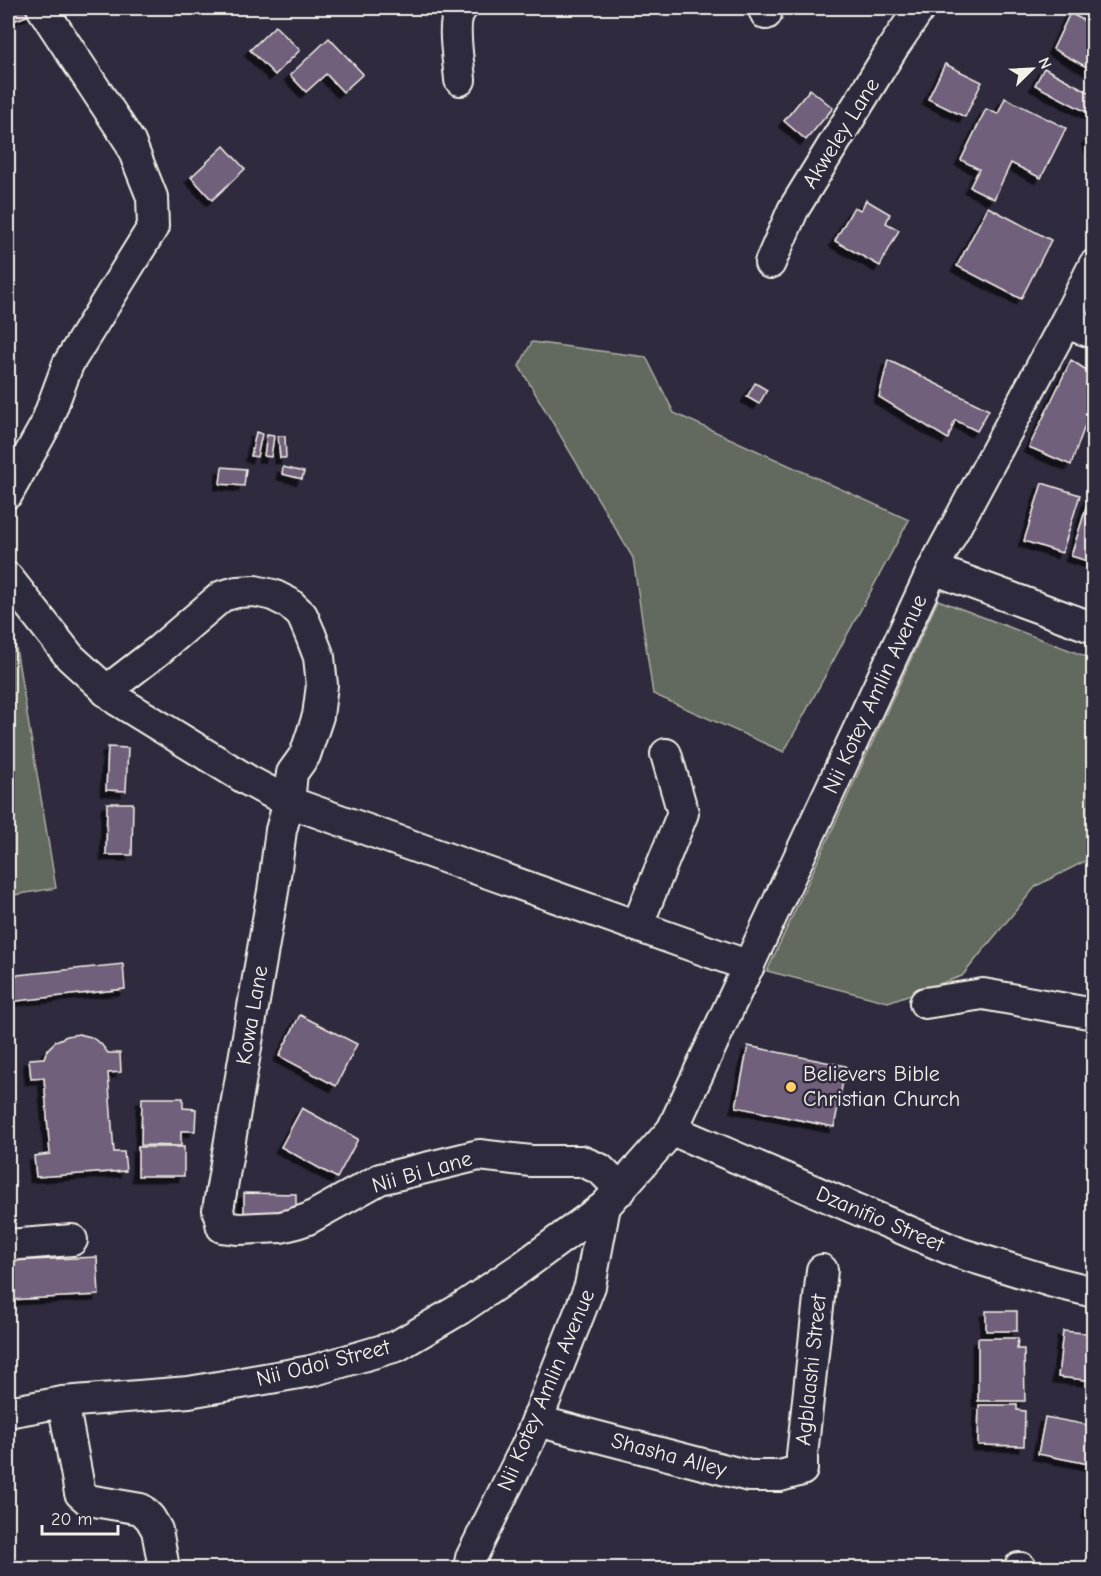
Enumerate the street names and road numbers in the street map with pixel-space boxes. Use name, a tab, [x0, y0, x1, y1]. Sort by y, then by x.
street label: Akweley Lane	[797, 73, 885, 193]
street label: Nii Kotey Amlin Avenue	[817, 590, 933, 798]
street label: Kowa Lane	[230, 963, 274, 1067]
street label: Nii Bi Lane	[369, 1145, 475, 1199]
street label: Dzanifio Street	[812, 1180, 949, 1258]
street label: Nii Kotey Amlin Avenue	[492, 1285, 600, 1495]
street label: Agblaashi Street	[790, 1292, 832, 1447]
street label: Nii Odoi Street	[254, 1334, 393, 1392]
street label: Shasha Alley	[609, 1427, 730, 1483]

